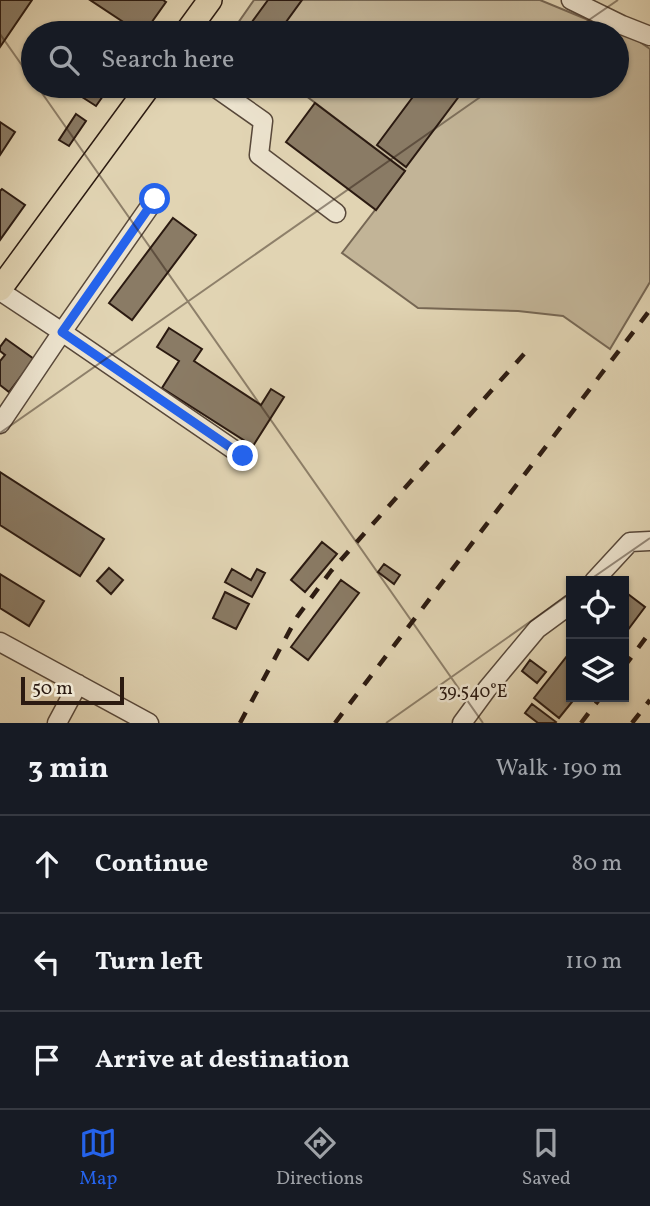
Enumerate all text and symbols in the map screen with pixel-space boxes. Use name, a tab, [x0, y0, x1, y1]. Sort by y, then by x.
search box	[21, 21, 629, 98]
icon: search	[45, 41, 83, 79]
text: Search here	[101, 42, 234, 78]
route start	[139, 183, 170, 214]
route end	[227, 440, 258, 471]
map controls	[566, 576, 629, 702]
button: locate	[566, 576, 629, 639]
button: layers	[566, 639, 629, 702]
scale bar	[21, 674, 124, 706]
text: 50 m	[32, 676, 73, 702]
text: 39.540°E	[438, 680, 508, 705]
text: 3 min	[28, 748, 109, 790]
text: Walk · 190 m	[496, 753, 622, 785]
icon: ahead	[28, 845, 66, 883]
text: Continue	[95, 846, 208, 882]
text: 80 m	[572, 848, 622, 880]
icon: left	[28, 943, 66, 981]
text: Turn left	[95, 944, 203, 980]
text: 110 m	[565, 946, 622, 978]
icon: arrive	[28, 1041, 66, 1079]
text: Arrive at destination	[95, 1042, 350, 1078]
tab: Map	[79, 1124, 117, 1192]
tab: Directions	[276, 1124, 363, 1192]
tab: Saved	[522, 1124, 571, 1192]

